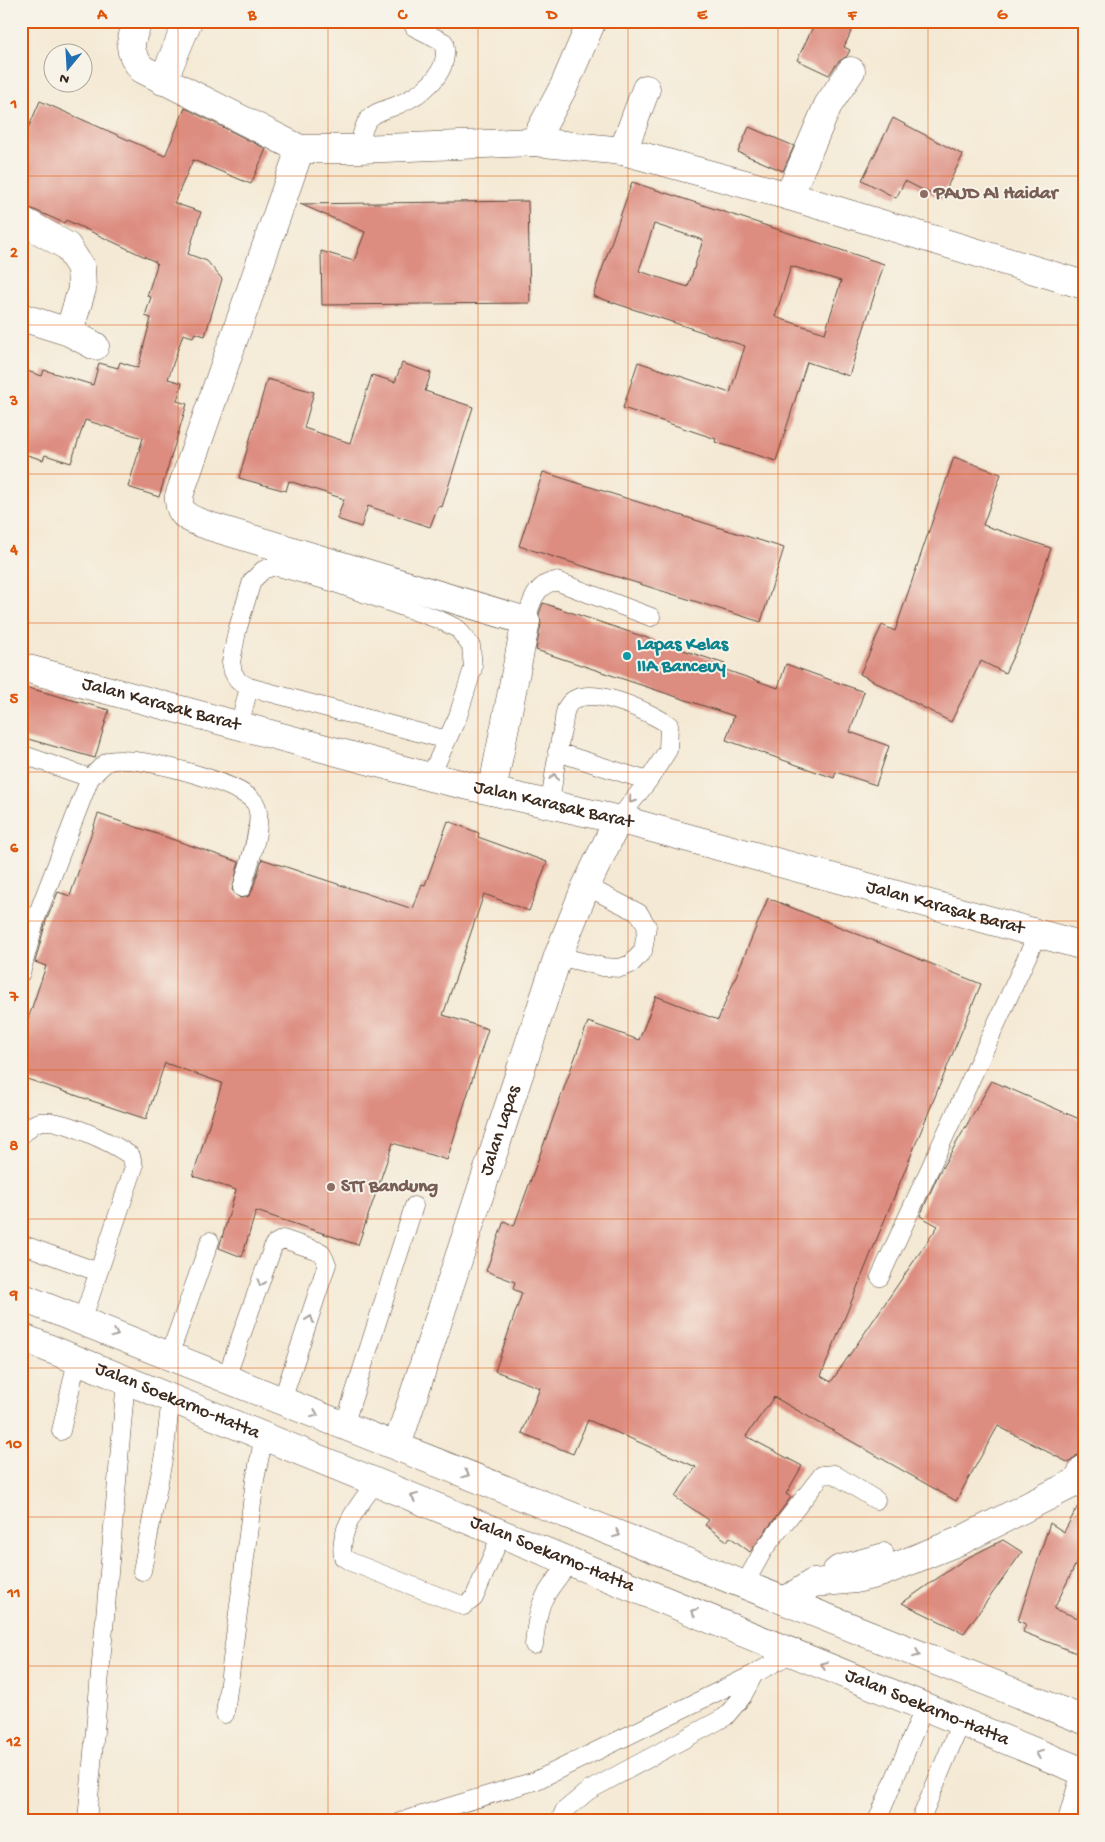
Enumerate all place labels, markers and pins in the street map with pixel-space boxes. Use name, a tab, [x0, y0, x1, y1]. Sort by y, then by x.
place label: PAUD Al Haidar	[933, 183, 1060, 206]
marker: PAUD Al Haidar	[918, 188, 930, 200]
place label: Lapas Kelas IIA Banceuy	[637, 634, 729, 679]
marker: Lapas Kelas IIA Banceuy	[621, 650, 633, 662]
place label: STT Bandung	[341, 1176, 438, 1199]
marker: STT Bandung	[325, 1181, 337, 1193]

